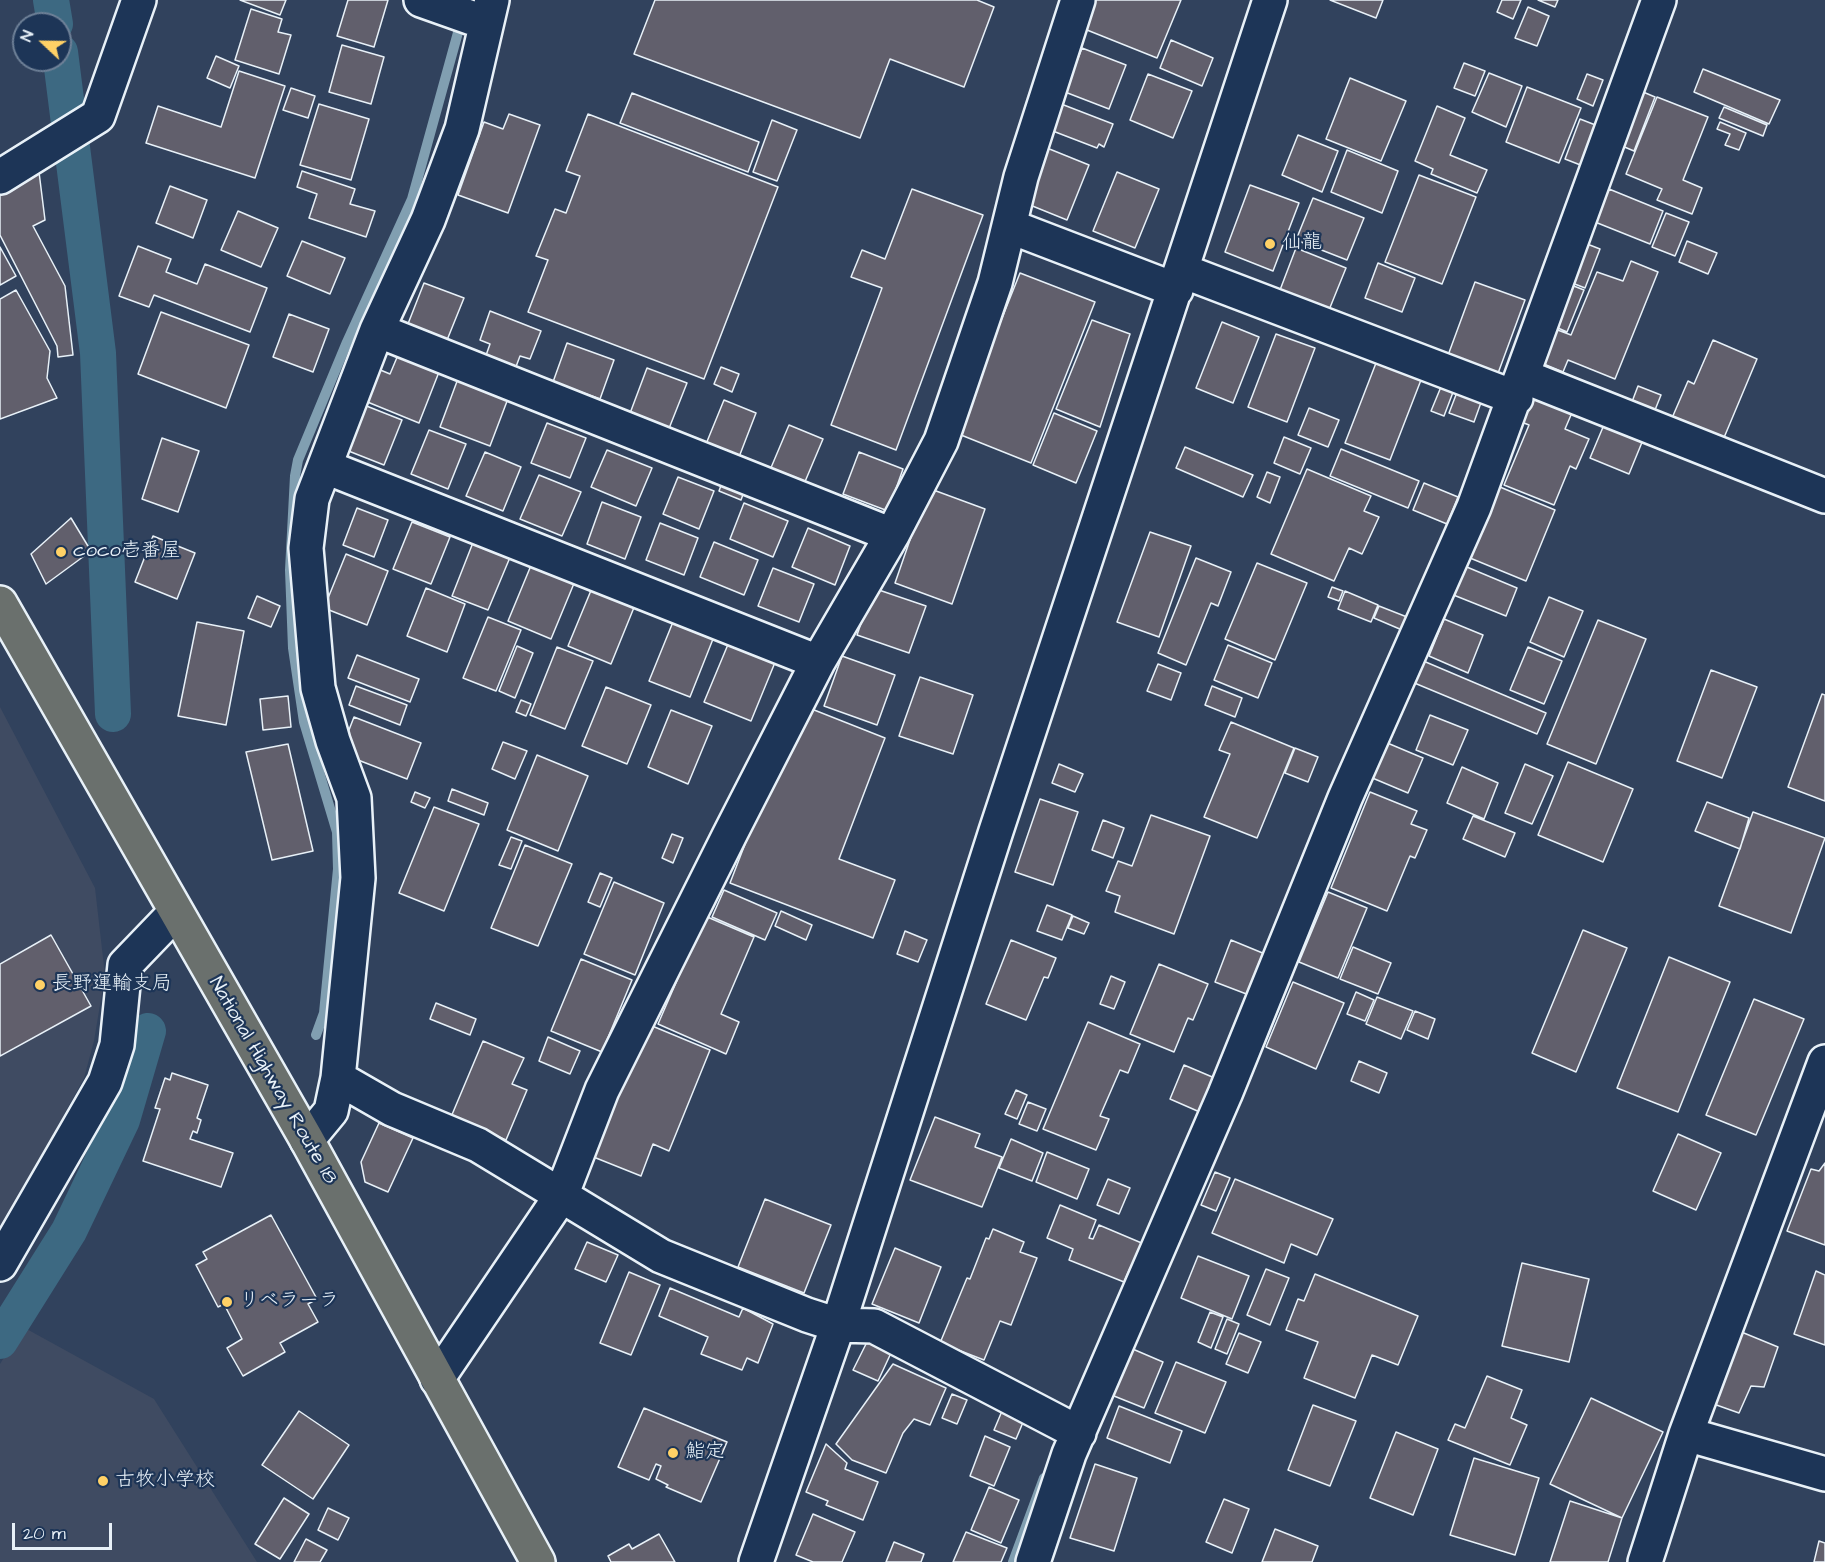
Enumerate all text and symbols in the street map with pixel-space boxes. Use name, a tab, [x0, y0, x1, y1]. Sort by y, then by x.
north arrow	[12, 12, 72, 72]
text: N	[15, 27, 39, 45]
place label: 仙龍	[1282, 232, 1322, 256]
marker: 仙龍	[1263, 237, 1277, 251]
place label: coco壱番屋	[73, 540, 181, 564]
marker: coco壱番屋	[54, 545, 68, 559]
place label: 長野運輸支局	[52, 973, 172, 997]
street label: National Highway Route 18	[203, 973, 341, 1189]
marker: 長野運輸支局	[33, 978, 47, 992]
place label: リベラーラ	[239, 1290, 339, 1314]
marker: リベラーラ	[220, 1295, 234, 1309]
place label: 鮨定	[685, 1441, 725, 1465]
marker: 鮨定	[666, 1446, 680, 1460]
place label: 古牧小学校	[115, 1469, 215, 1493]
marker: 古牧小学校	[96, 1474, 110, 1488]
scale bar	[15, 1511, 116, 1549]
text: 20 m	[23, 1521, 66, 1546]

